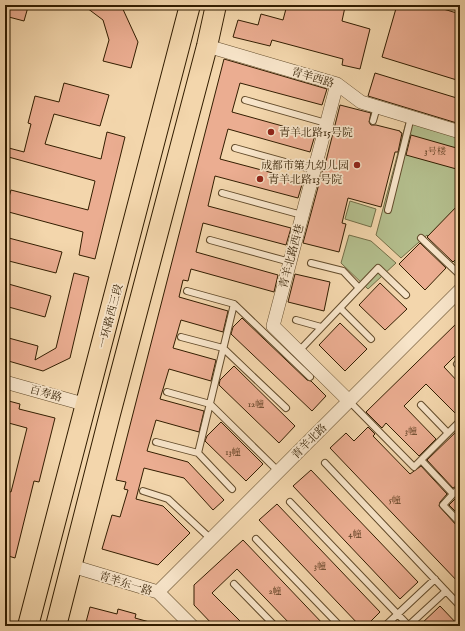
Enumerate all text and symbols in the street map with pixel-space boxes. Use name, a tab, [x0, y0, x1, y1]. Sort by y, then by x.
street label: 青羊西路	[290, 65, 336, 91]
place label: 青羊北路15号院	[279, 126, 353, 140]
marker: 青羊北路15号院	[266, 127, 276, 137]
house number: 3号楼	[424, 146, 446, 157]
place label: 成都市第九幼儿园	[261, 159, 349, 173]
marker: 成都市第九幼儿园	[352, 160, 362, 170]
place label: 青羊北路13号院	[268, 173, 342, 187]
marker: 青羊北路13号院	[255, 174, 265, 184]
street label: 青羊北路西巷	[277, 223, 307, 290]
street label: 一环路西三段	[96, 283, 126, 350]
street label: 百寿路	[28, 383, 64, 405]
house number: 12幢	[248, 399, 264, 410]
street label: 青羊北路	[289, 421, 330, 462]
house number: 3幢	[405, 426, 417, 437]
house number: 13幢	[225, 447, 241, 458]
house number: 5幢	[389, 495, 401, 506]
house number: 4幢	[348, 529, 362, 540]
house number: 3幢	[314, 561, 326, 572]
street label: 青羊东一路	[97, 569, 154, 599]
house number: 2幢	[268, 586, 282, 597]

